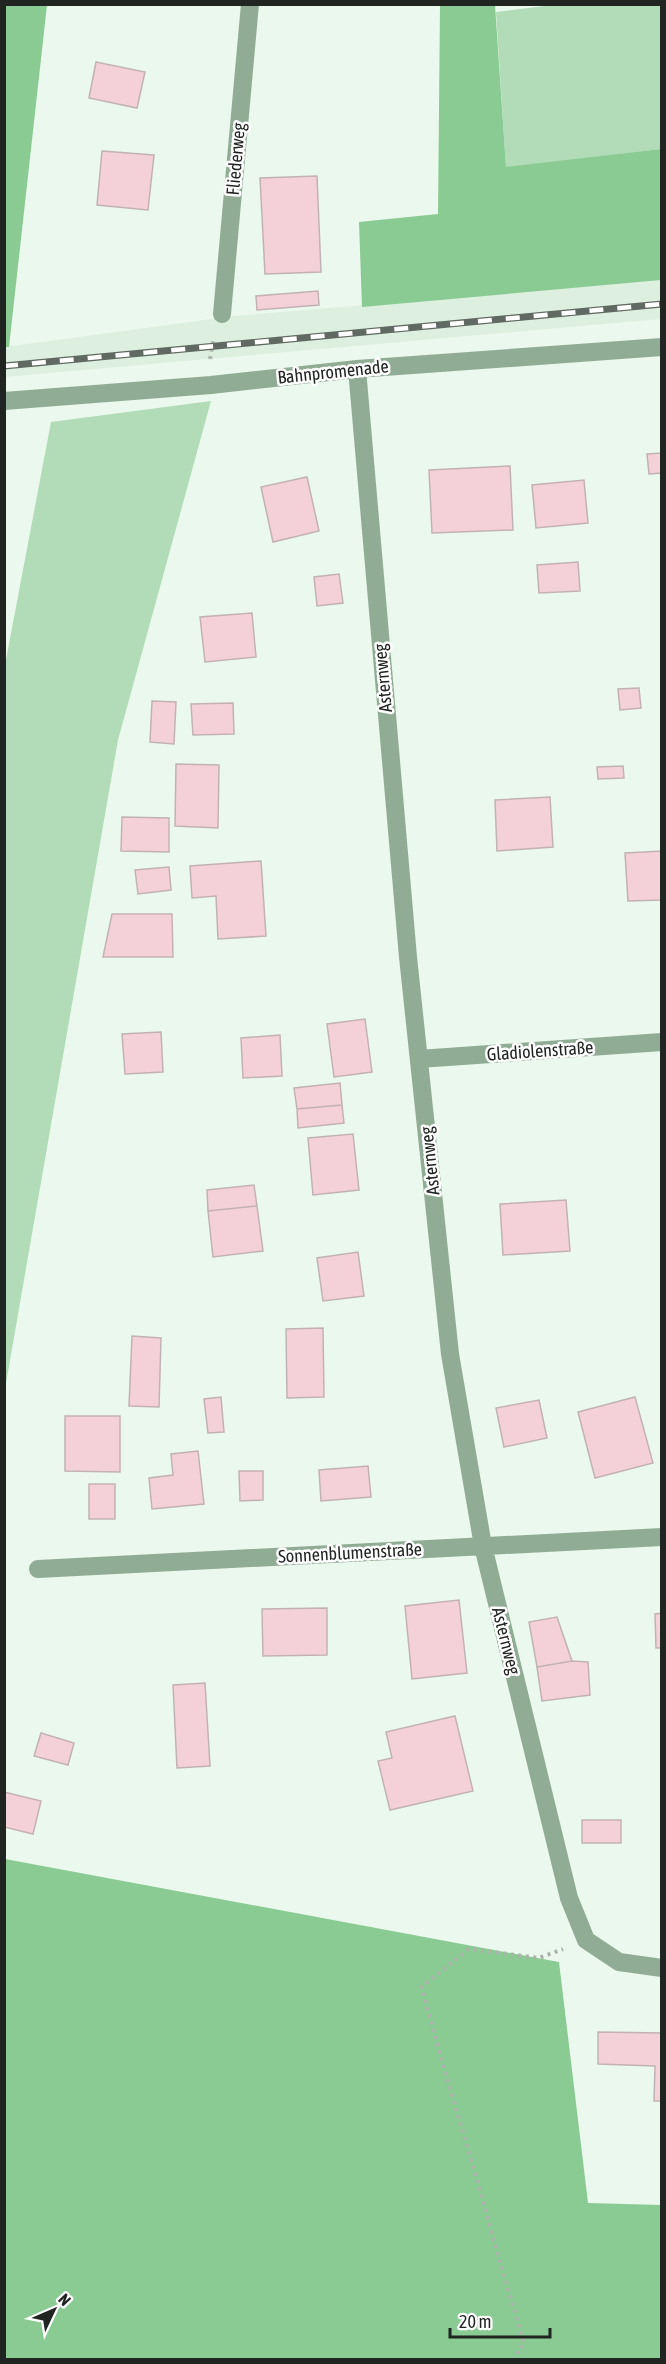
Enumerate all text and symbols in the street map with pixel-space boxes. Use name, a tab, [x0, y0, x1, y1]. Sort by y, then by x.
street label: Fliederweg	[222, 122, 249, 196]
street label: Bahnpromenade	[276, 355, 390, 388]
street label: Asternweg	[369, 643, 396, 713]
street label: Gladiolenstraße	[486, 1036, 594, 1065]
street label: Asternweg	[415, 1125, 444, 1196]
street label: Sonnenblumenstraße	[278, 1538, 422, 1567]
street label: Asternweg	[488, 1605, 525, 1677]
north arrow	[24, 2280, 84, 2340]
text: N	[55, 2290, 75, 2309]
scale bar	[450, 2301, 550, 2339]
text: 20 m	[459, 2311, 491, 2332]

